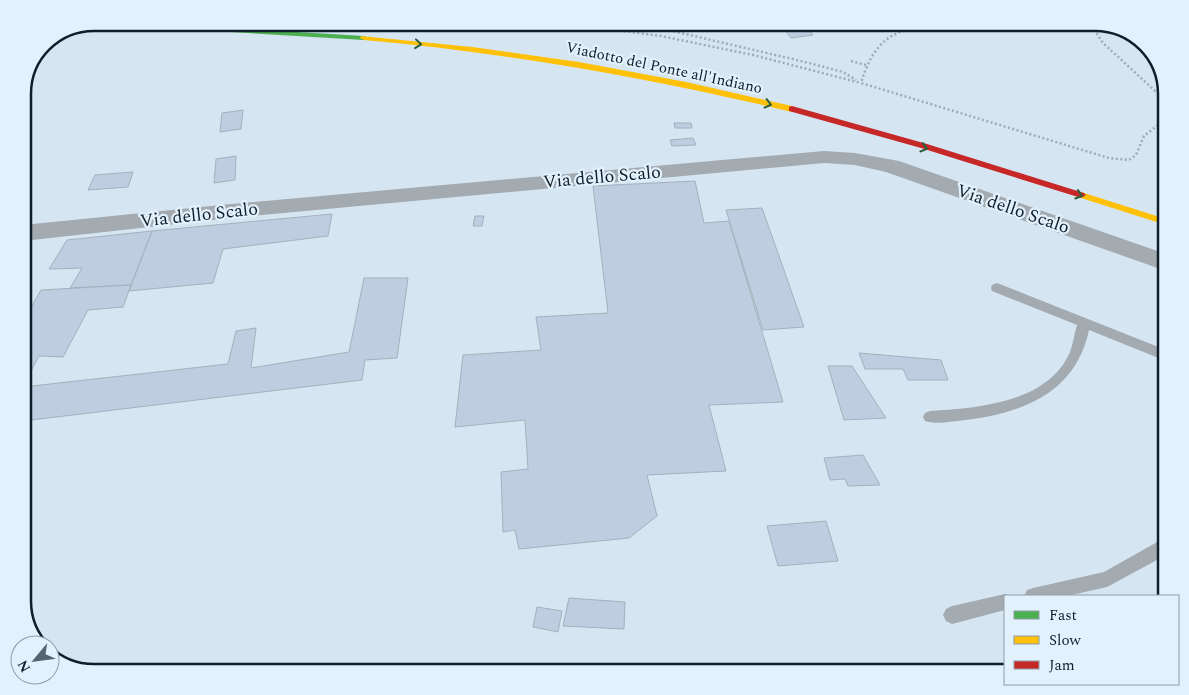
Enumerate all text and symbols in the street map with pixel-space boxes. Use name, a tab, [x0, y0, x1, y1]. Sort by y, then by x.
street label: Viadotto del Ponte all'Indiano	[564, 36, 764, 100]
one-way arrow	[414, 38, 422, 49]
one-way arrow	[763, 98, 772, 109]
one-way arrow	[919, 142, 928, 152]
street label: Via dello Scalo	[542, 158, 662, 196]
street label: Via dello Scalo	[953, 177, 1073, 241]
one-way arrow	[1075, 190, 1083, 200]
street label: Via dello Scalo	[139, 195, 259, 235]
legend	[1004, 595, 1179, 685]
text: Fast	[1049, 604, 1077, 627]
text: Slow	[1049, 629, 1081, 652]
north arrow	[10, 635, 60, 685]
text: Jam	[1049, 654, 1075, 677]
text: N	[12, 656, 36, 676]

